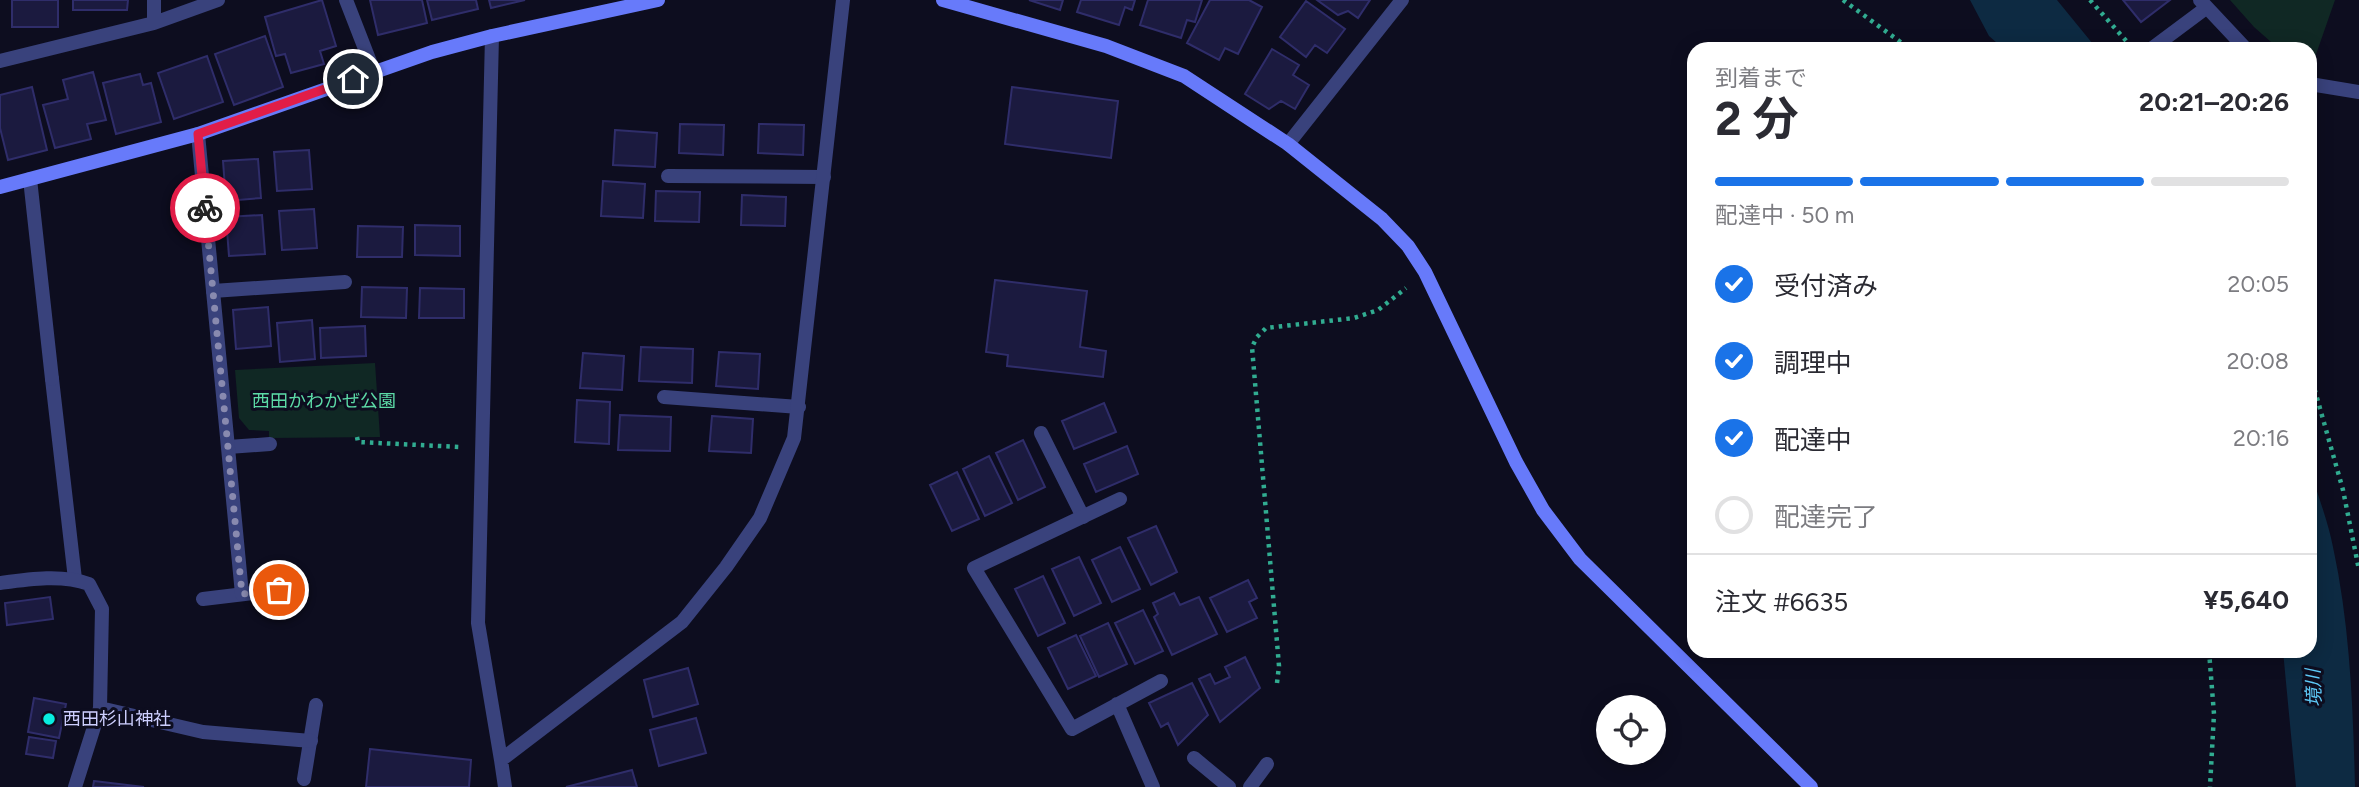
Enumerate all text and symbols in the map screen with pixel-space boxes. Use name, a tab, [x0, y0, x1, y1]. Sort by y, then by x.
pin	[323, 49, 383, 109]
icon: home	[334, 60, 372, 98]
text: 到着まで	[1715, 64, 1807, 92]
text: 20:21–20:26	[2139, 86, 2289, 118]
text: 2 分	[1715, 91, 1799, 147]
courier	[170, 173, 240, 243]
icon: bike	[186, 189, 224, 227]
text: 配達中 · 50 m	[1715, 201, 1854, 229]
icon: check	[1715, 265, 1753, 303]
text: 受付済み	[1774, 270, 1878, 302]
text: 20:05	[2228, 270, 2289, 298]
icon: check	[1715, 342, 1753, 380]
text: 調理中	[1774, 347, 1852, 379]
text: 20:08	[2227, 347, 2289, 375]
park label: 西田かわかぜ公園	[252, 390, 396, 412]
icon: check	[1715, 419, 1753, 457]
text: 配達中	[1774, 424, 1852, 456]
text: 20:16	[2233, 424, 2289, 452]
text: 配達完了	[1774, 501, 1878, 533]
pin	[249, 560, 309, 620]
icon: bag	[260, 571, 298, 609]
text: ¥5,640	[2203, 584, 2289, 616]
text: 注文 #6635	[1715, 586, 1848, 618]
water label: 境川	[2301, 667, 2326, 707]
map controls	[1596, 695, 1666, 765]
button: locate	[1596, 695, 1666, 765]
place label: 西田杉山神社	[63, 708, 171, 730]
marker: 西田杉山神社	[41, 711, 57, 727]

